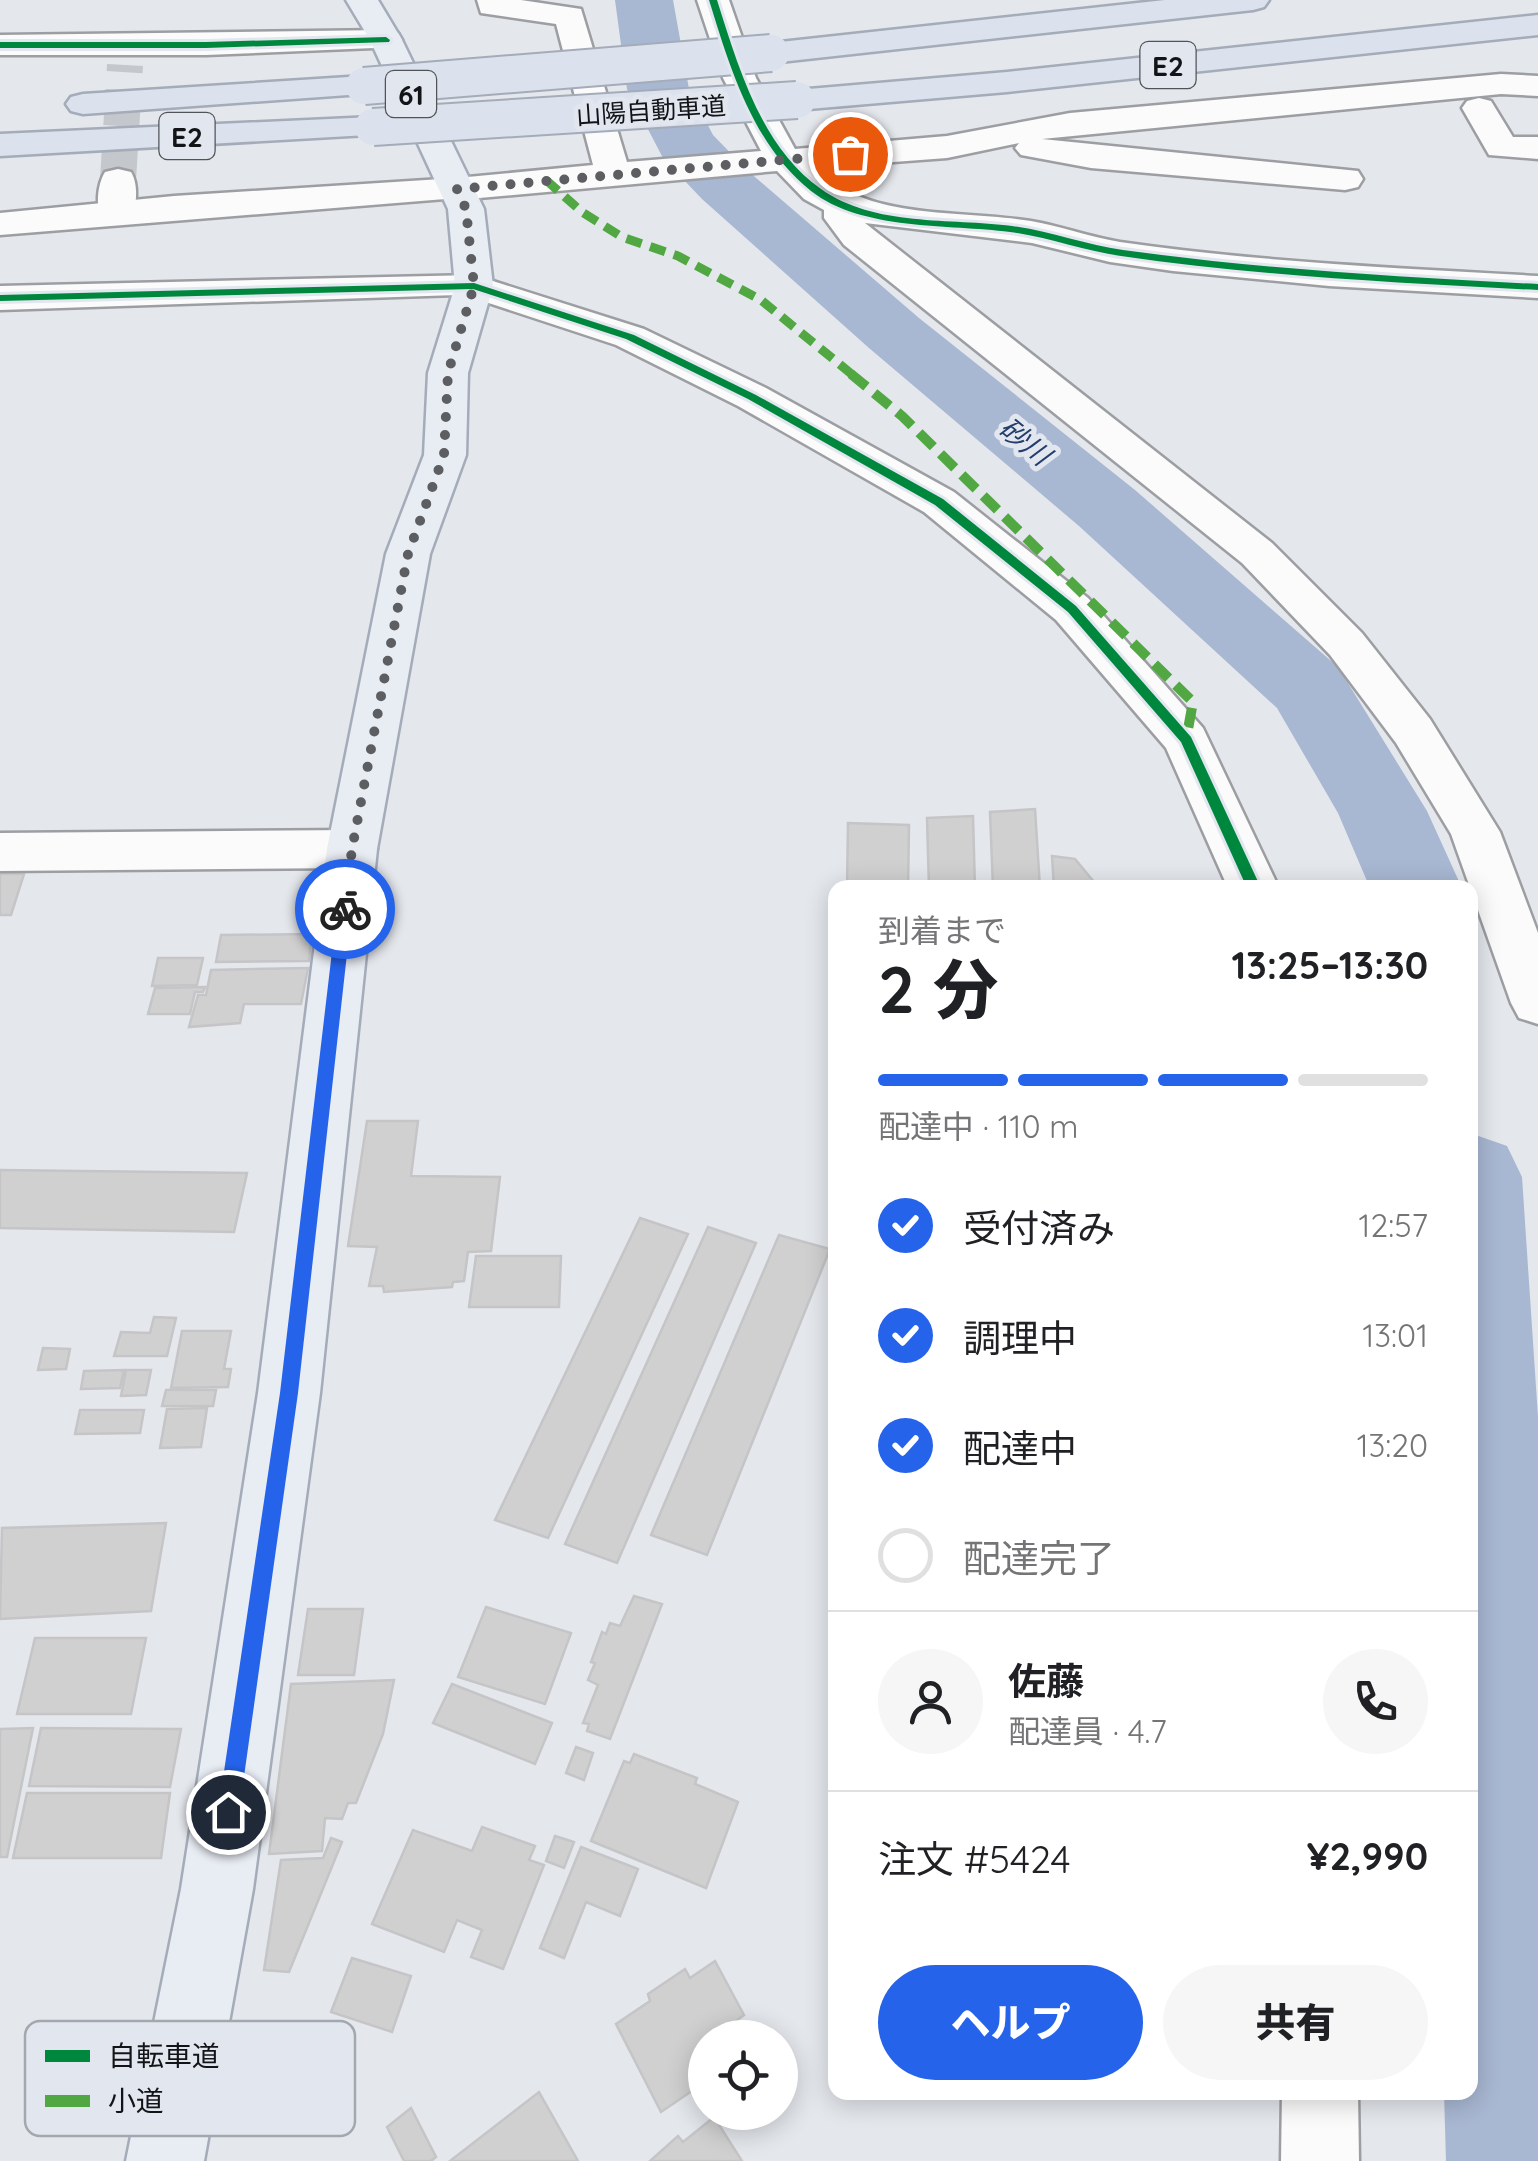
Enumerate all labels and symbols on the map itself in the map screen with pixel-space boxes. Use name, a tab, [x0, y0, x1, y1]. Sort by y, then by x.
road number: E2	[1140, 42, 1196, 88]
road number: 61	[386, 71, 436, 117]
street label: 山陽自動車道	[575, 89, 727, 131]
pin	[808, 112, 893, 197]
road number: E2	[160, 113, 214, 159]
water label: 砂川	[992, 410, 1060, 474]
courier	[295, 859, 395, 959]
pin	[186, 1770, 271, 1855]
legend	[25, 2021, 355, 2136]
text: 自転車道	[108, 2038, 220, 2073]
text: 小道	[108, 2083, 164, 2118]

